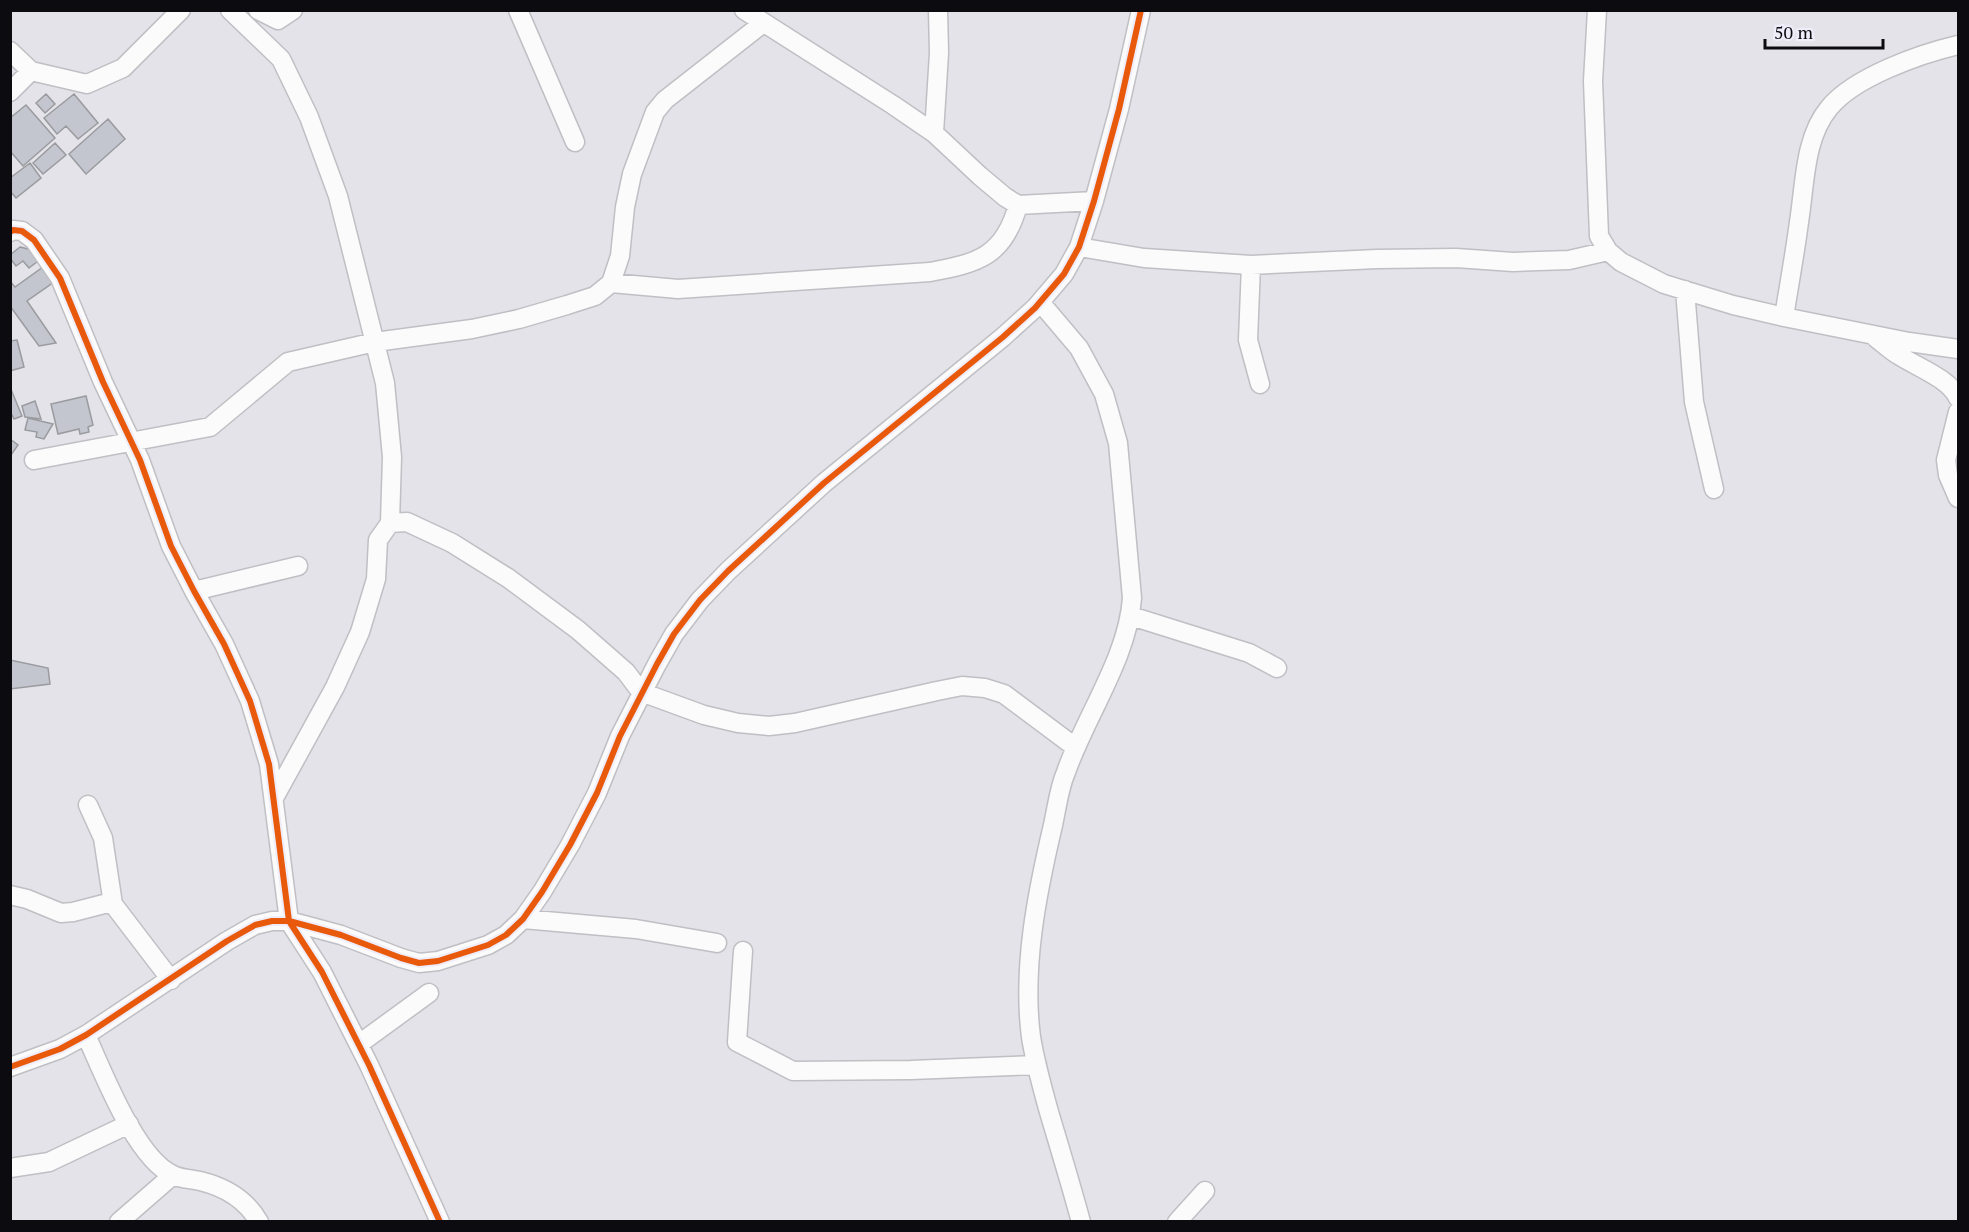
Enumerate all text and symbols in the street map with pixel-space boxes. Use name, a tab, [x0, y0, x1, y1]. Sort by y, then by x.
scale bar	[1765, 12, 1884, 50]
text: 50 m	[1774, 20, 1814, 44]

